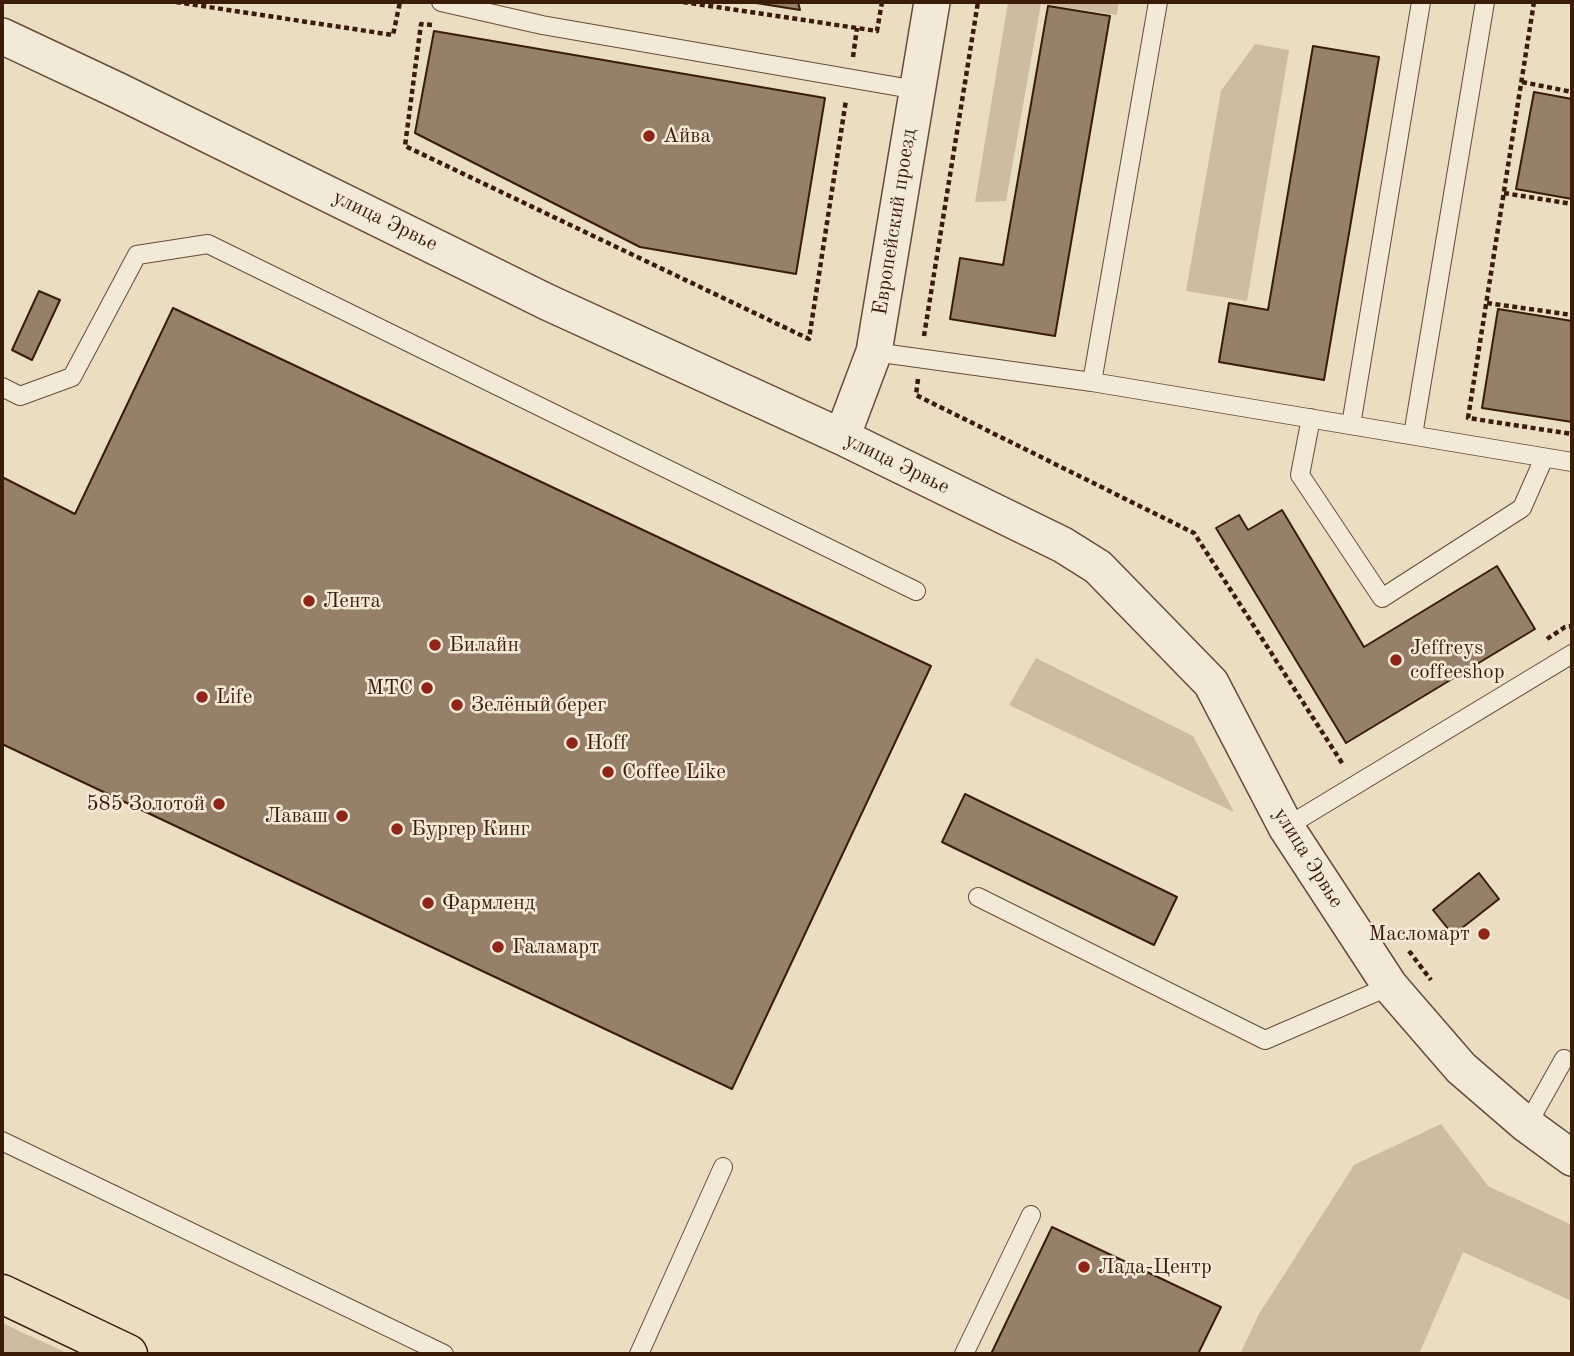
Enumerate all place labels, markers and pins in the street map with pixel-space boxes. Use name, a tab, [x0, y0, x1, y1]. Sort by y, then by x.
place label: Айва	[663, 123, 711, 149]
marker: Айва	[641, 128, 657, 144]
place label: Лента	[323, 588, 381, 614]
marker: Лента	[301, 593, 317, 609]
place label: Билайн	[449, 632, 519, 658]
place label: Jeffreys coffeeshop	[1410, 635, 1505, 685]
marker: Билайн	[427, 637, 443, 653]
marker: Jeffreys coffeeshop	[1388, 652, 1404, 668]
place label: МТС	[366, 675, 413, 701]
marker: МТС	[419, 680, 435, 696]
place label: Life	[216, 684, 252, 710]
marker: Life	[194, 689, 210, 705]
place label: Зелёный берег	[471, 692, 606, 718]
marker: Зелёный берег	[449, 697, 465, 713]
place label: Hoff	[586, 730, 627, 756]
marker: Hoff	[564, 735, 580, 751]
place label: Coffee Like	[622, 759, 726, 785]
marker: Coffee Like	[600, 764, 616, 780]
place label: 585 Золотой	[86, 791, 205, 817]
marker: 585 Золотой	[211, 796, 227, 812]
place label: Лаваш	[265, 803, 328, 829]
marker: Лаваш	[334, 808, 350, 824]
place label: Бургер Кинг	[411, 816, 530, 842]
marker: Бургер Кинг	[389, 821, 405, 837]
place label: Фармленд	[442, 890, 535, 916]
marker: Фармленд	[420, 895, 436, 911]
place label: Масломарт	[1369, 921, 1470, 947]
marker: Масломарт	[1476, 926, 1492, 942]
place label: Галамарт	[512, 934, 599, 960]
marker: Галамарт	[490, 939, 506, 955]
place label: Лада-Центр	[1098, 1254, 1212, 1280]
marker: Лада-Центр	[1076, 1259, 1092, 1275]

